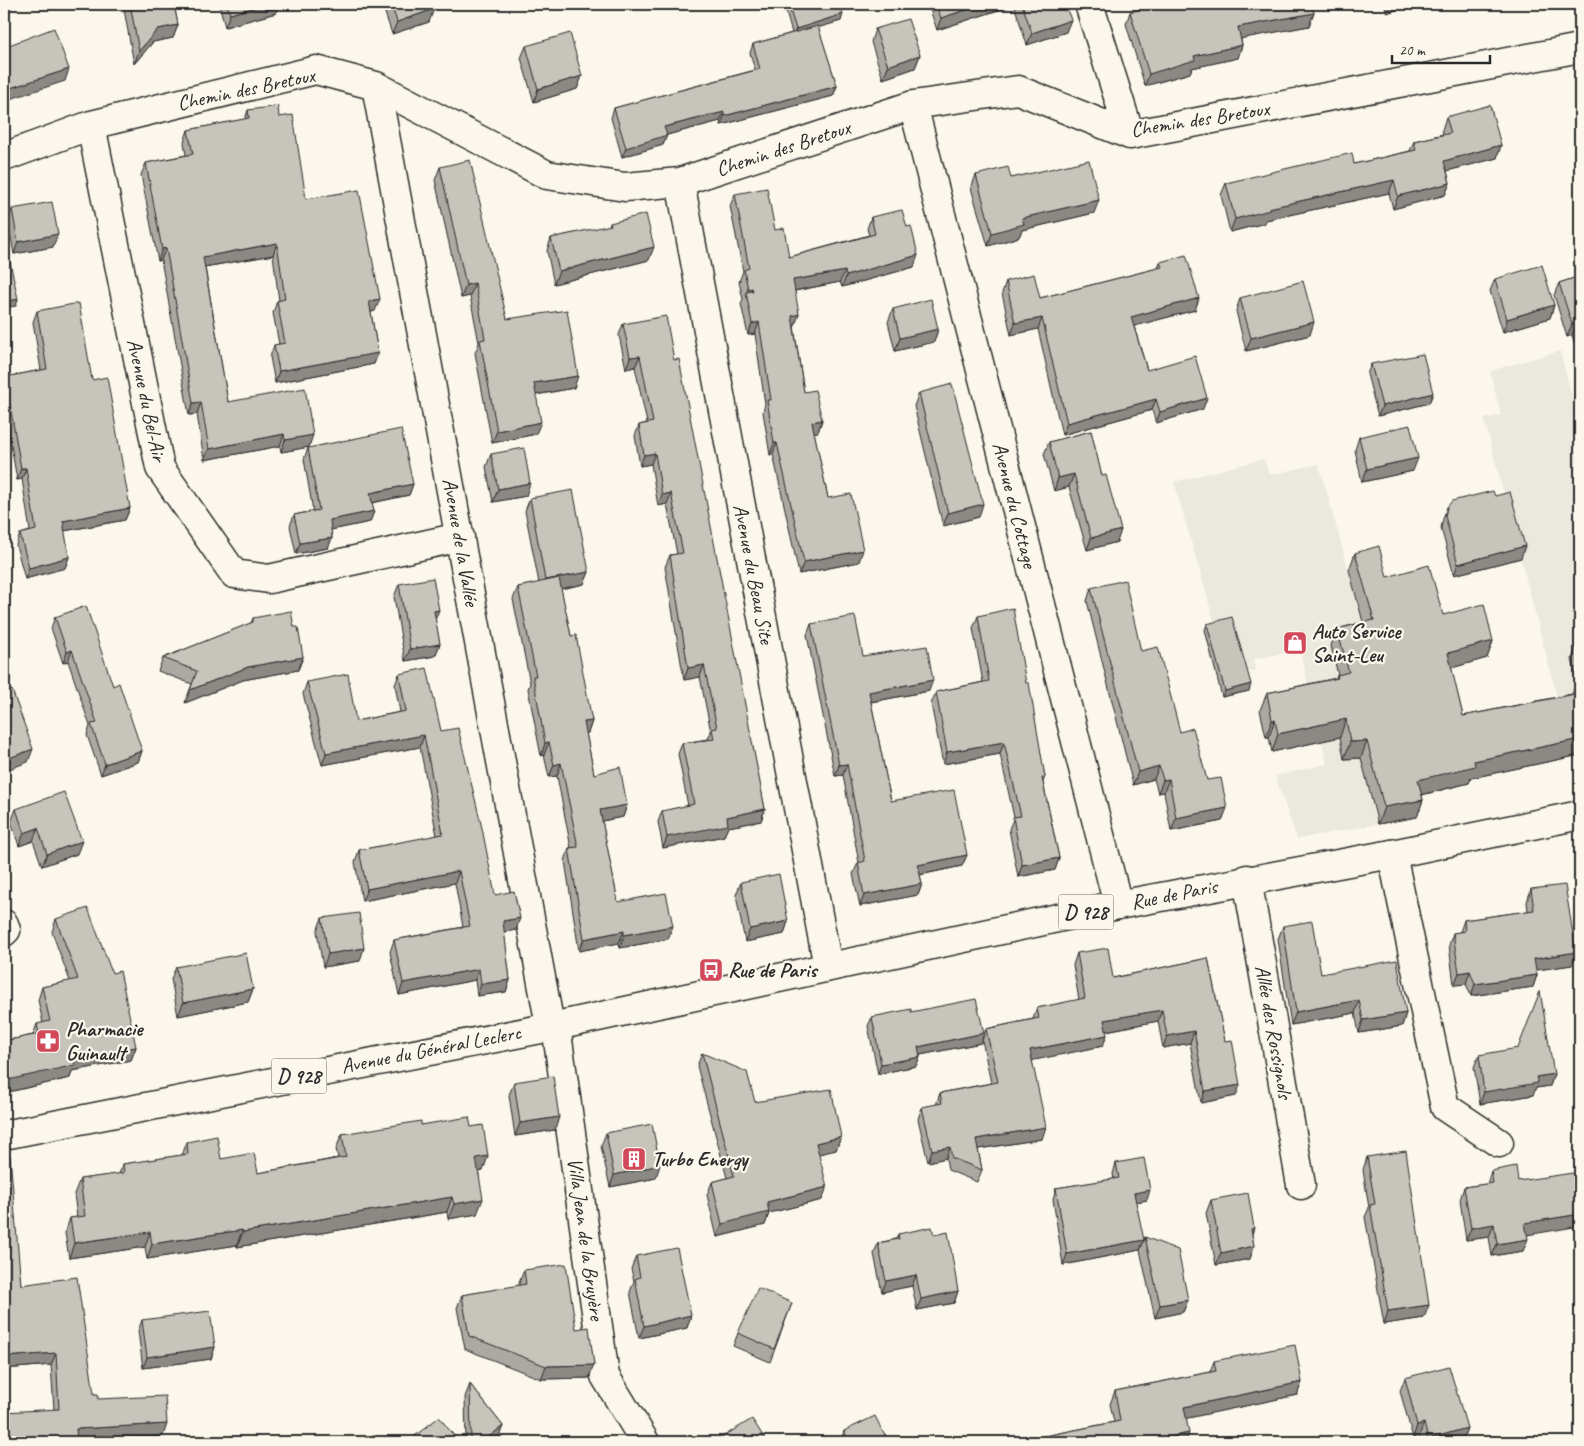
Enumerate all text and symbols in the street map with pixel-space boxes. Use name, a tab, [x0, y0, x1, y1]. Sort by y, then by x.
scale bar	[1392, 32, 1489, 64]
text: 20 m	[1399, 41, 1426, 60]
street label: Chemin des Bretoux	[175, 61, 319, 116]
street label: Chemin des Bretoux	[1129, 95, 1273, 143]
street label: Chemin des Bretoux	[713, 113, 855, 182]
street label: Avenue du Bel-Air	[121, 336, 173, 466]
street label: Avenue du Cottage	[987, 439, 1044, 573]
street label: Avenue de la Vallée	[437, 476, 485, 610]
street label: Avenue du Beau Site	[728, 502, 780, 647]
place label: Auto Service Saint-Leu	[1312, 618, 1403, 668]
shop icon: Auto Service Saint-Leu	[1282, 630, 1308, 656]
street label: Rue de Paris	[1129, 873, 1221, 915]
road number: D 928	[1058, 894, 1114, 930]
bus stop icon: Rue de Paris	[698, 957, 724, 983]
place label: Rue de Paris	[728, 957, 819, 983]
street label: Allée des Rossignols	[1249, 963, 1299, 1103]
place label: Pharmacie Guinault	[66, 1016, 144, 1066]
street label: Avenue du Général Leclerc	[339, 1019, 524, 1079]
pharmacy icon: Pharmacie Guinault	[35, 1028, 61, 1054]
road number: D 928	[272, 1058, 326, 1094]
building icon: Turbo Energy	[621, 1146, 647, 1172]
place label: Turbo Energy	[652, 1146, 750, 1172]
street label: Villa Jean de la Bruyère	[562, 1156, 611, 1324]

